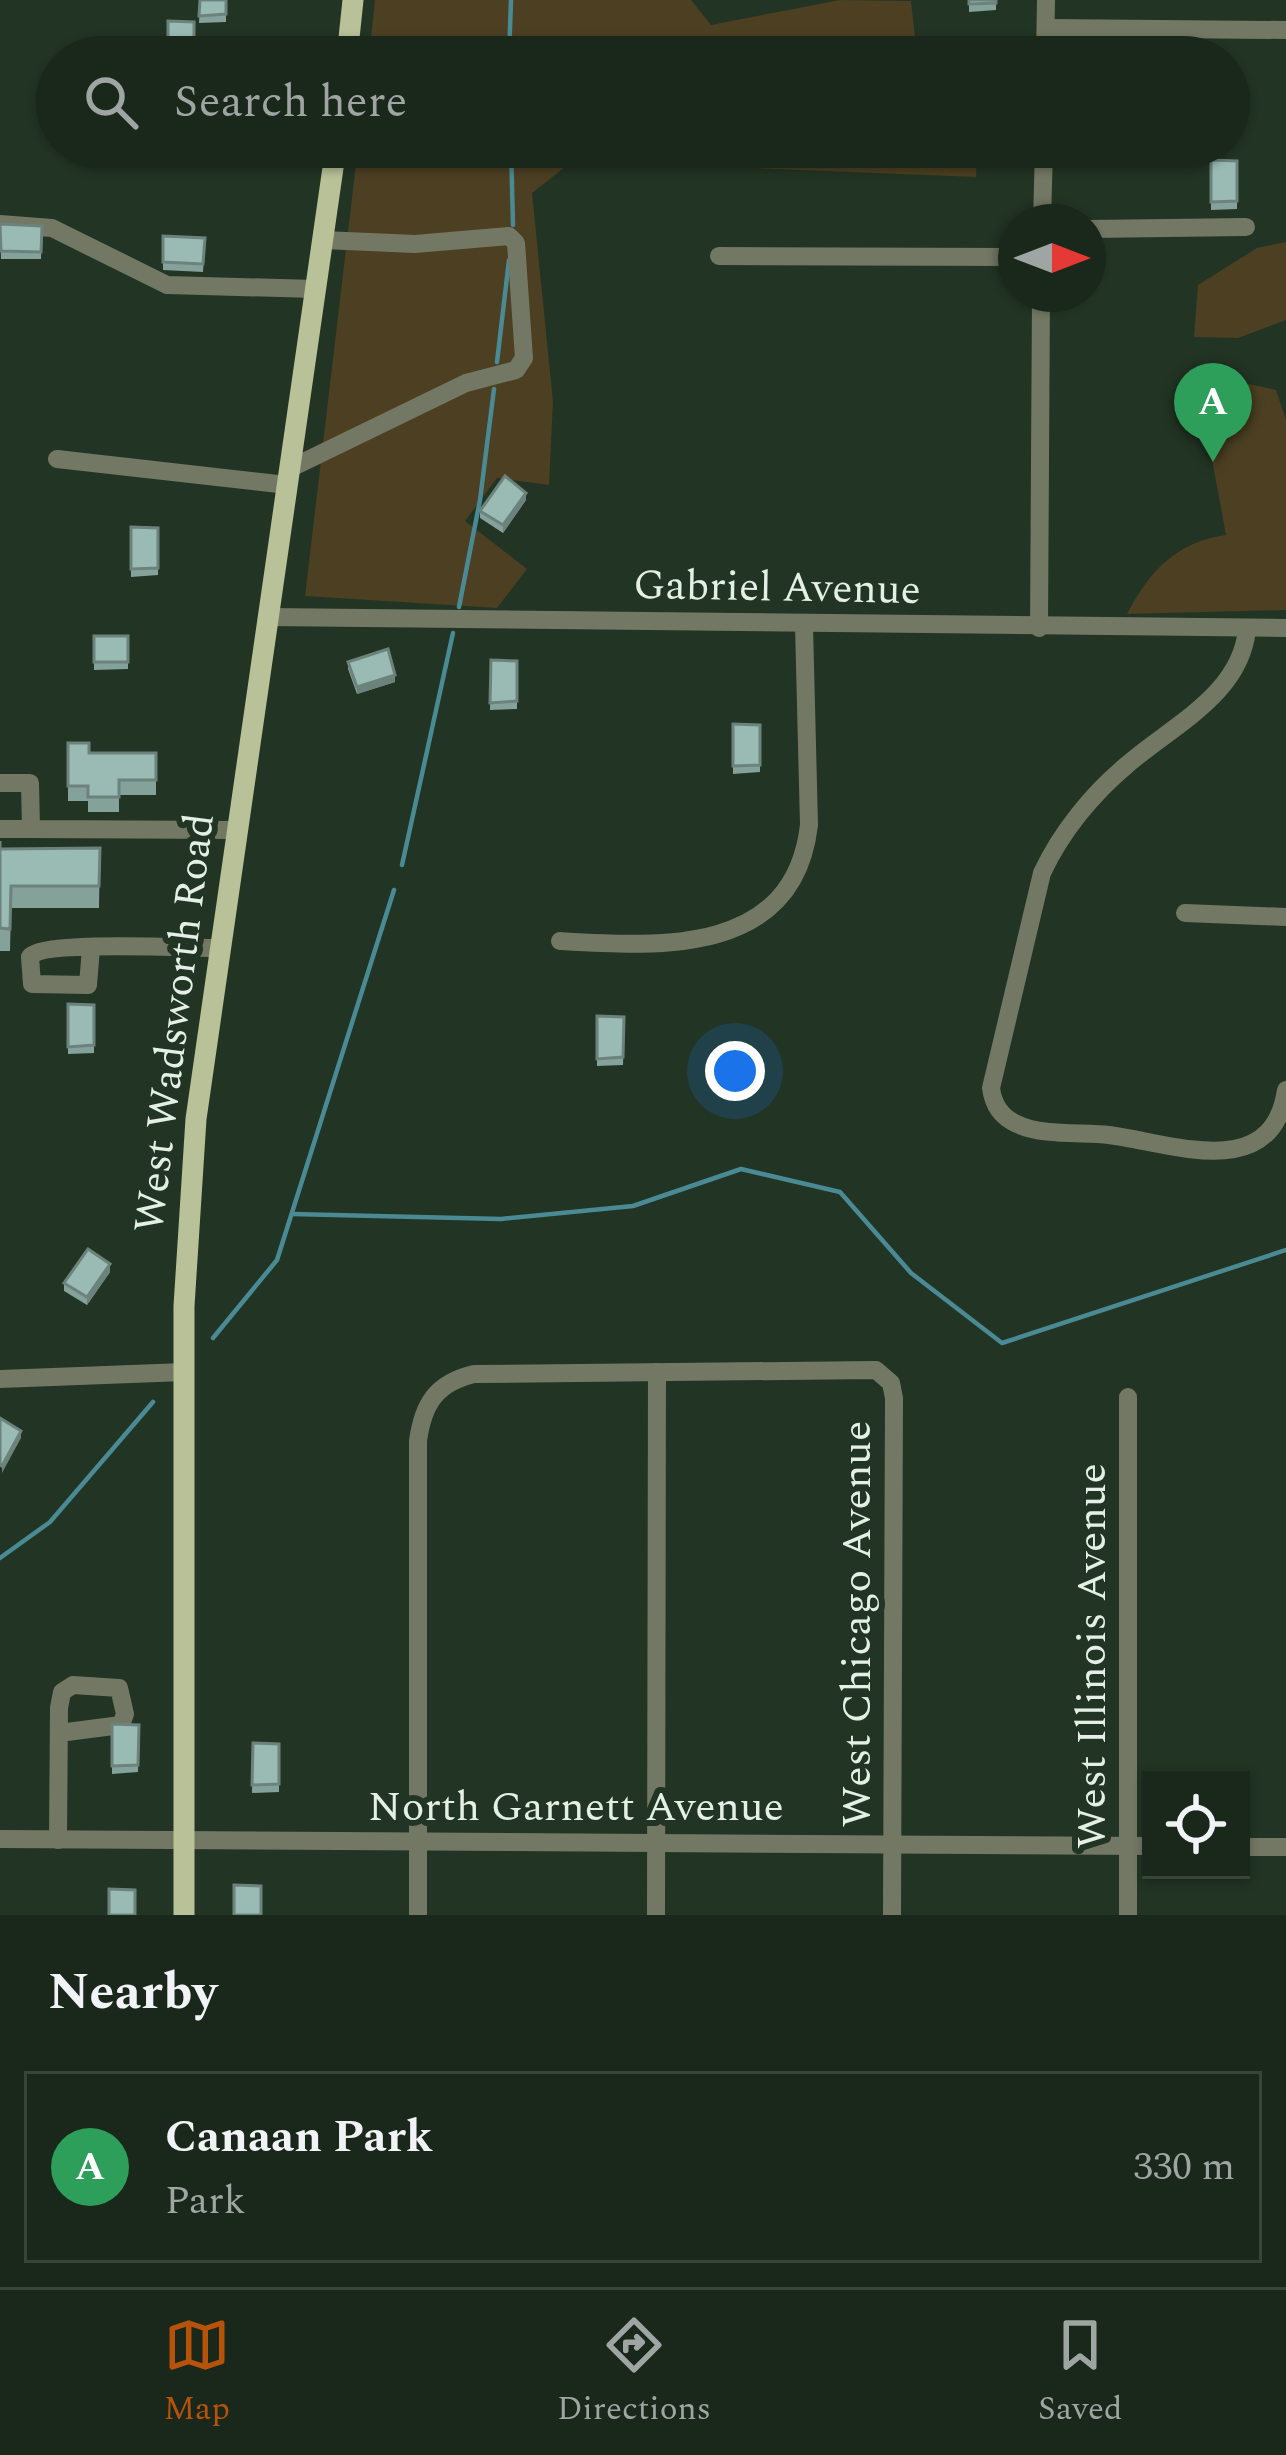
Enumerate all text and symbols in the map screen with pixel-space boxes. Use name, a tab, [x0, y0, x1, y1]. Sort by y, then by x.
search box	[36, 36, 1250, 168]
text: Search here	[174, 68, 407, 137]
icon: search	[78, 69, 144, 135]
north arrow	[998, 204, 1106, 312]
pin: A	[1174, 363, 1252, 462]
street label: Gabriel Avenue	[633, 554, 921, 622]
street label: West Wadsworth Road	[118, 810, 232, 1236]
your location	[705, 1041, 765, 1101]
street label: West Chicago Avenue	[826, 1421, 889, 1827]
street label: West Illinois Avenue	[1061, 1463, 1124, 1849]
map controls	[1142, 1771, 1250, 1879]
button: locate	[1142, 1771, 1250, 1879]
street label: North Garnett Avenue	[368, 1776, 784, 1839]
text: Nearby	[48, 1954, 217, 2032]
text: Canaan Park	[165, 2103, 433, 2172]
text: A	[75, 2138, 105, 2197]
text: 330 m	[1133, 2138, 1235, 2197]
text: Park	[165, 2172, 245, 2231]
tab: Map	[163, 2312, 230, 2434]
tab: Directions	[557, 2312, 711, 2434]
tab: Saved	[1038, 2312, 1123, 2434]

